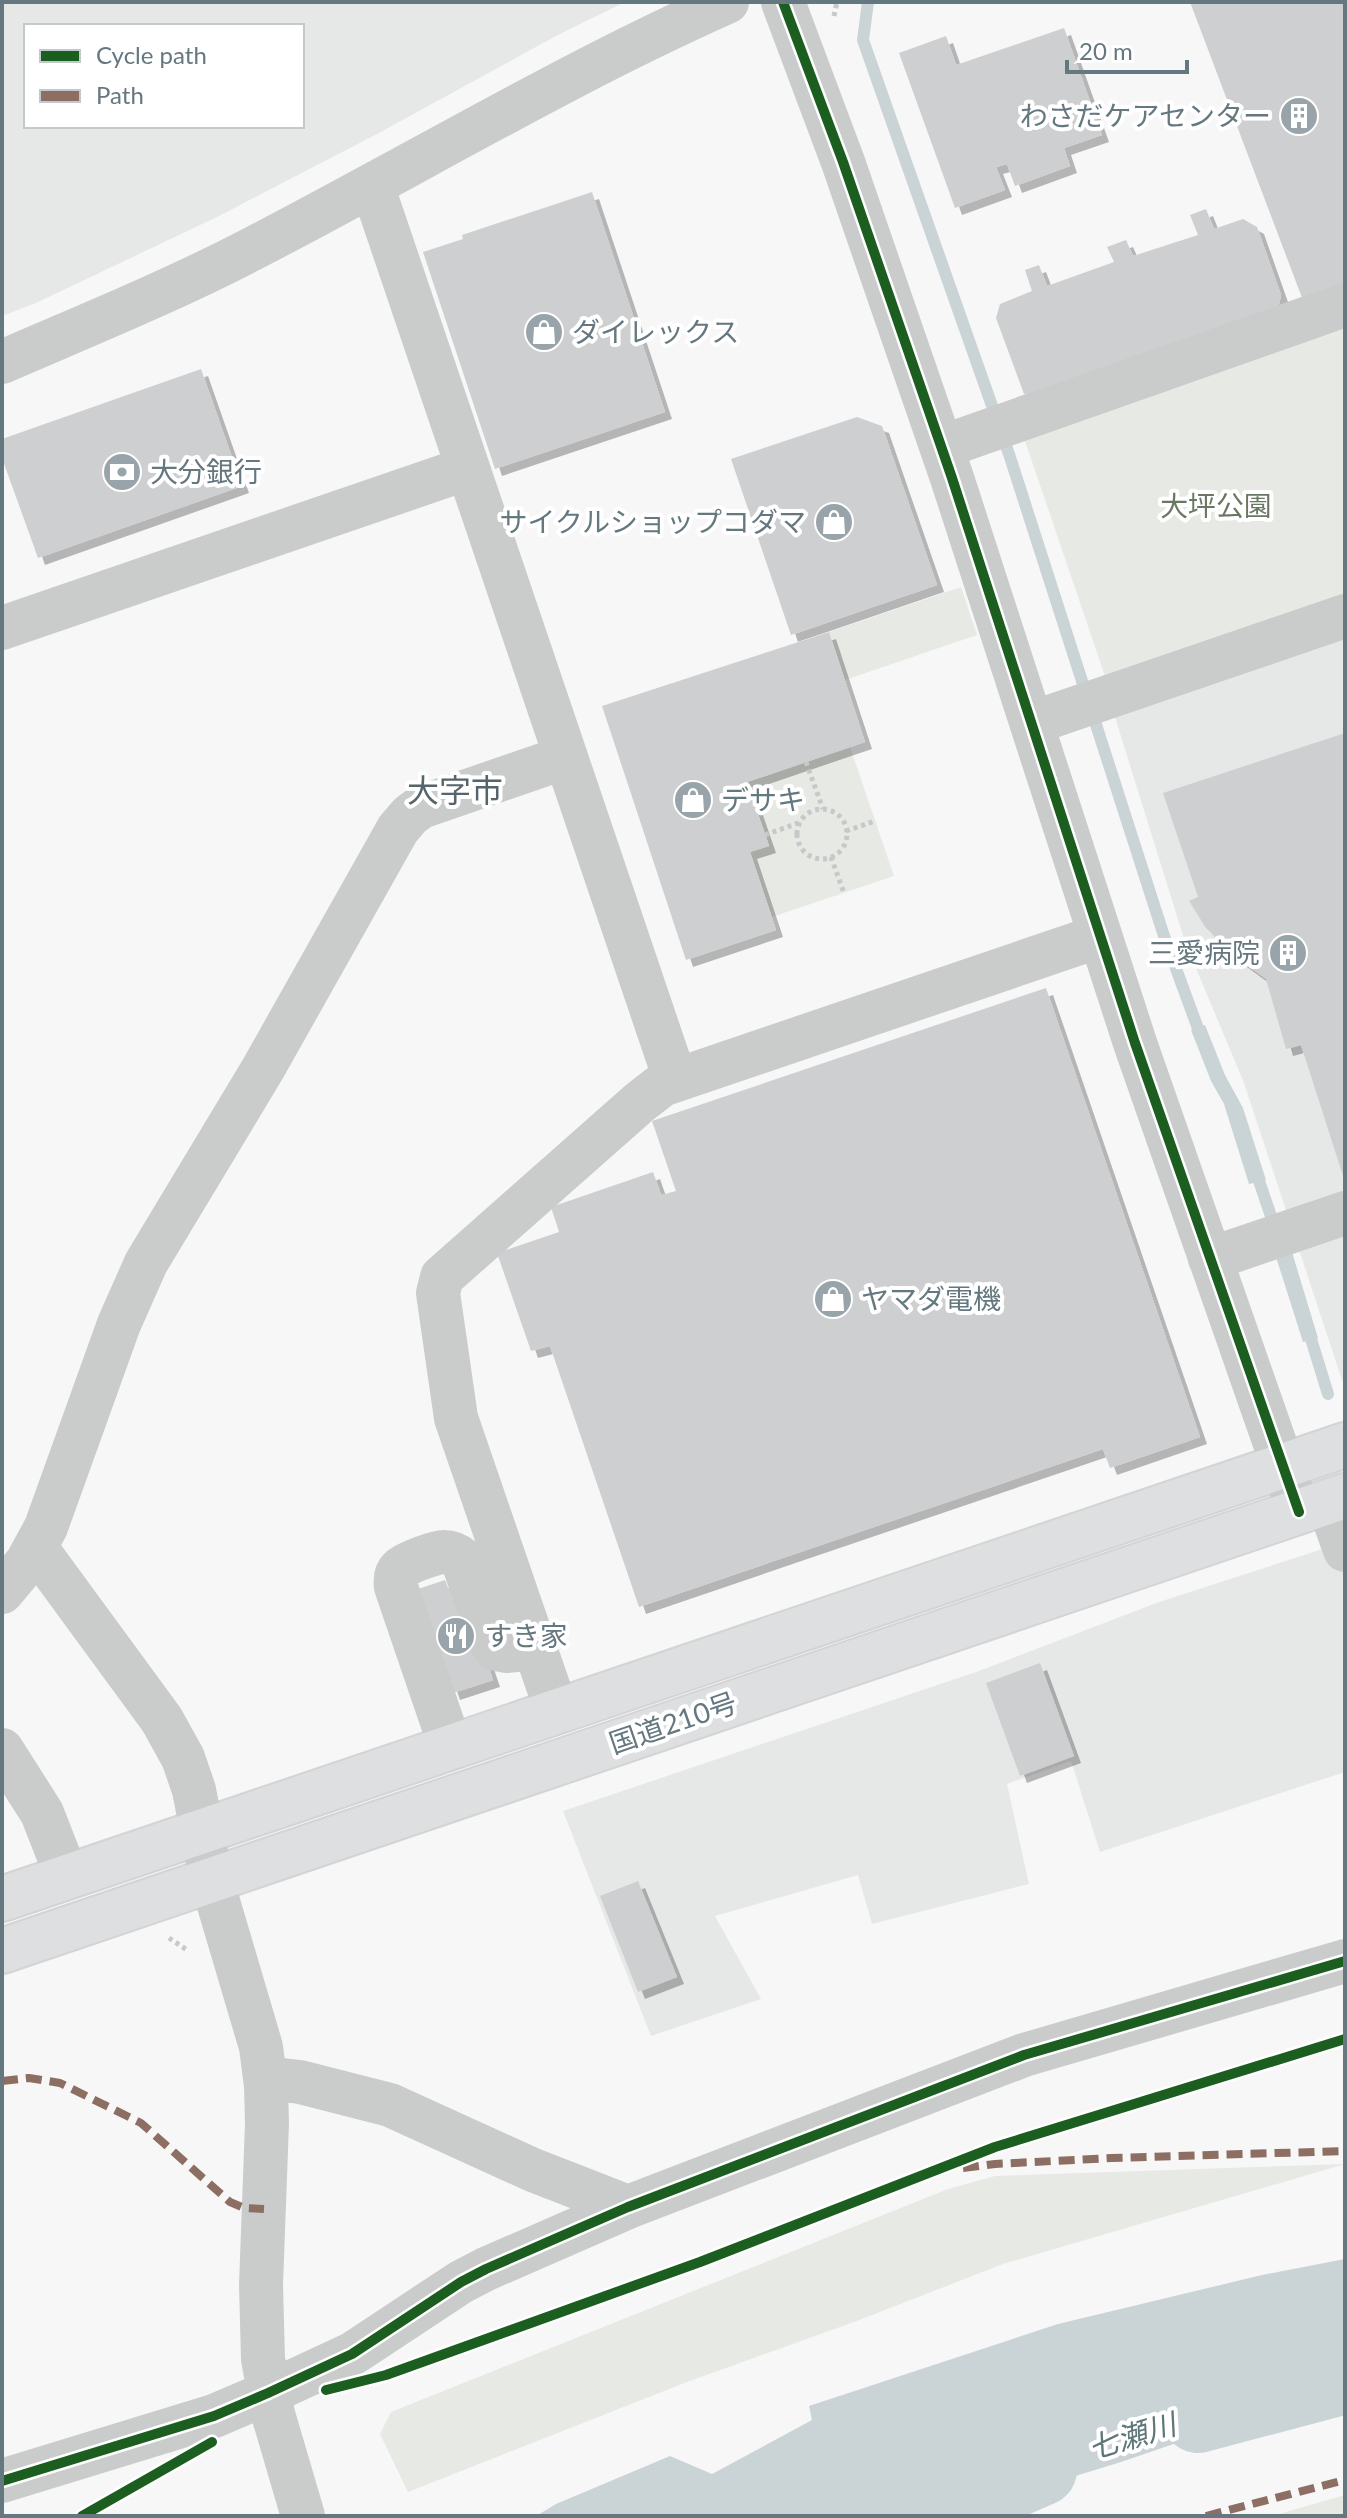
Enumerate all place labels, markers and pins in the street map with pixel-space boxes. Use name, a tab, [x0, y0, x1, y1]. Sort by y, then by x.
building icon: わさだケアセンター	[1278, 95, 1320, 137]
place label: わさだケアセンター	[1020, 98, 1271, 132]
shop icon: ダイレックス	[523, 311, 565, 353]
place label: ダイレックス	[572, 314, 739, 348]
bank icon: 大分銀行	[101, 451, 143, 493]
place label: 大分銀行	[150, 454, 262, 488]
shop icon: サイクルショップコダマ	[813, 501, 855, 543]
place label: サイクルショップコダマ	[499, 504, 806, 538]
shop icon: デサキ	[672, 779, 714, 821]
place label: デサキ	[721, 782, 805, 816]
building icon: 三愛病院	[1267, 932, 1309, 974]
place label: 三愛病院	[1148, 935, 1260, 969]
shop icon: ヤマダ電機	[812, 1278, 854, 1320]
place label: ヤマダ電機	[861, 1281, 1001, 1315]
restaurant icon: すき家	[435, 1615, 477, 1657]
place label: すき家	[484, 1618, 568, 1652]

